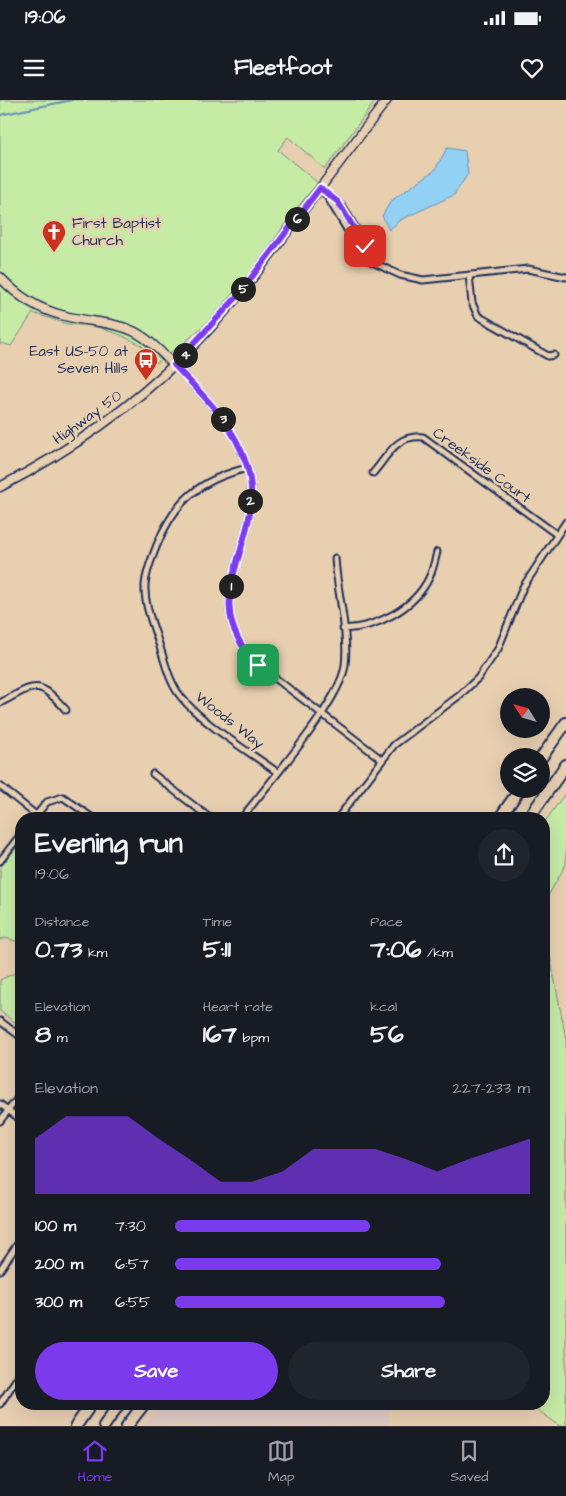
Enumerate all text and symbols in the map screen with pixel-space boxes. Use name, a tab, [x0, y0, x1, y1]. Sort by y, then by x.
text: 19:06	[25, 4, 65, 31]
text: Fleetfoot	[234, 52, 332, 83]
icon: menu	[20, 54, 48, 82]
icon: heart	[518, 54, 546, 82]
pin: 6	[284, 206, 310, 232]
text: 6	[293, 209, 302, 229]
place label: First Baptist Church	[72, 213, 161, 251]
church icon: First Baptist Church	[41, 219, 67, 253]
pin	[344, 225, 386, 267]
icon: check	[351, 232, 379, 260]
pin: 5	[230, 276, 256, 302]
text: 5	[239, 279, 248, 299]
place label: East US-50 at Seven Hills	[29, 341, 128, 379]
pin: 4	[172, 342, 198, 368]
text: 4	[181, 345, 190, 365]
bus stop icon: East US-50 at Seven Hills	[133, 347, 159, 381]
street label: Highway 50	[49, 385, 127, 450]
pin: 3	[210, 406, 236, 432]
text: 3	[220, 409, 227, 429]
street label: Creekside Court	[428, 423, 535, 508]
pin: 2	[238, 488, 262, 514]
text: 2	[246, 491, 255, 511]
pin: 1	[218, 574, 244, 598]
text: 1	[231, 576, 232, 596]
pin	[237, 644, 279, 686]
icon: arrive	[244, 651, 272, 679]
street label: Woods Way	[190, 687, 269, 755]
north arrow	[500, 688, 550, 738]
map controls	[500, 688, 550, 798]
button: layers	[500, 748, 550, 798]
text: Evening run	[35, 824, 183, 863]
button: share	[478, 829, 530, 881]
text: 19:06	[35, 863, 69, 885]
text: Distance	[35, 912, 89, 932]
text: Time	[203, 912, 232, 932]
text: Pace	[370, 912, 403, 932]
text: 0.73	[35, 932, 82, 967]
text: 5:11	[203, 932, 231, 967]
text: 7:06	[370, 932, 421, 967]
text: km	[82, 943, 108, 963]
text: /km	[421, 943, 453, 963]
text: Elevation	[35, 997, 90, 1017]
text: Heart rate	[203, 997, 273, 1017]
text: kcal	[370, 997, 397, 1017]
text: 8	[35, 1017, 51, 1052]
text: 167	[203, 1017, 237, 1052]
text: 56	[370, 1017, 404, 1052]
text: m	[51, 1028, 68, 1048]
text: bpm	[237, 1028, 269, 1048]
text: Elevation	[35, 1077, 98, 1099]
text: 227–233 m	[453, 1077, 530, 1099]
text: 100 m	[35, 1215, 76, 1237]
text: 7:30	[115, 1215, 146, 1237]
text: 200 m	[35, 1253, 83, 1275]
text: 6:57	[115, 1253, 149, 1275]
text: 300 m	[35, 1291, 82, 1313]
text: 6:55	[115, 1291, 150, 1313]
button: Save	[35, 1342, 278, 1400]
button: Share	[288, 1342, 530, 1400]
tab: Home	[78, 1437, 112, 1487]
tab: Map	[267, 1437, 295, 1487]
tab: Saved	[450, 1437, 488, 1487]

